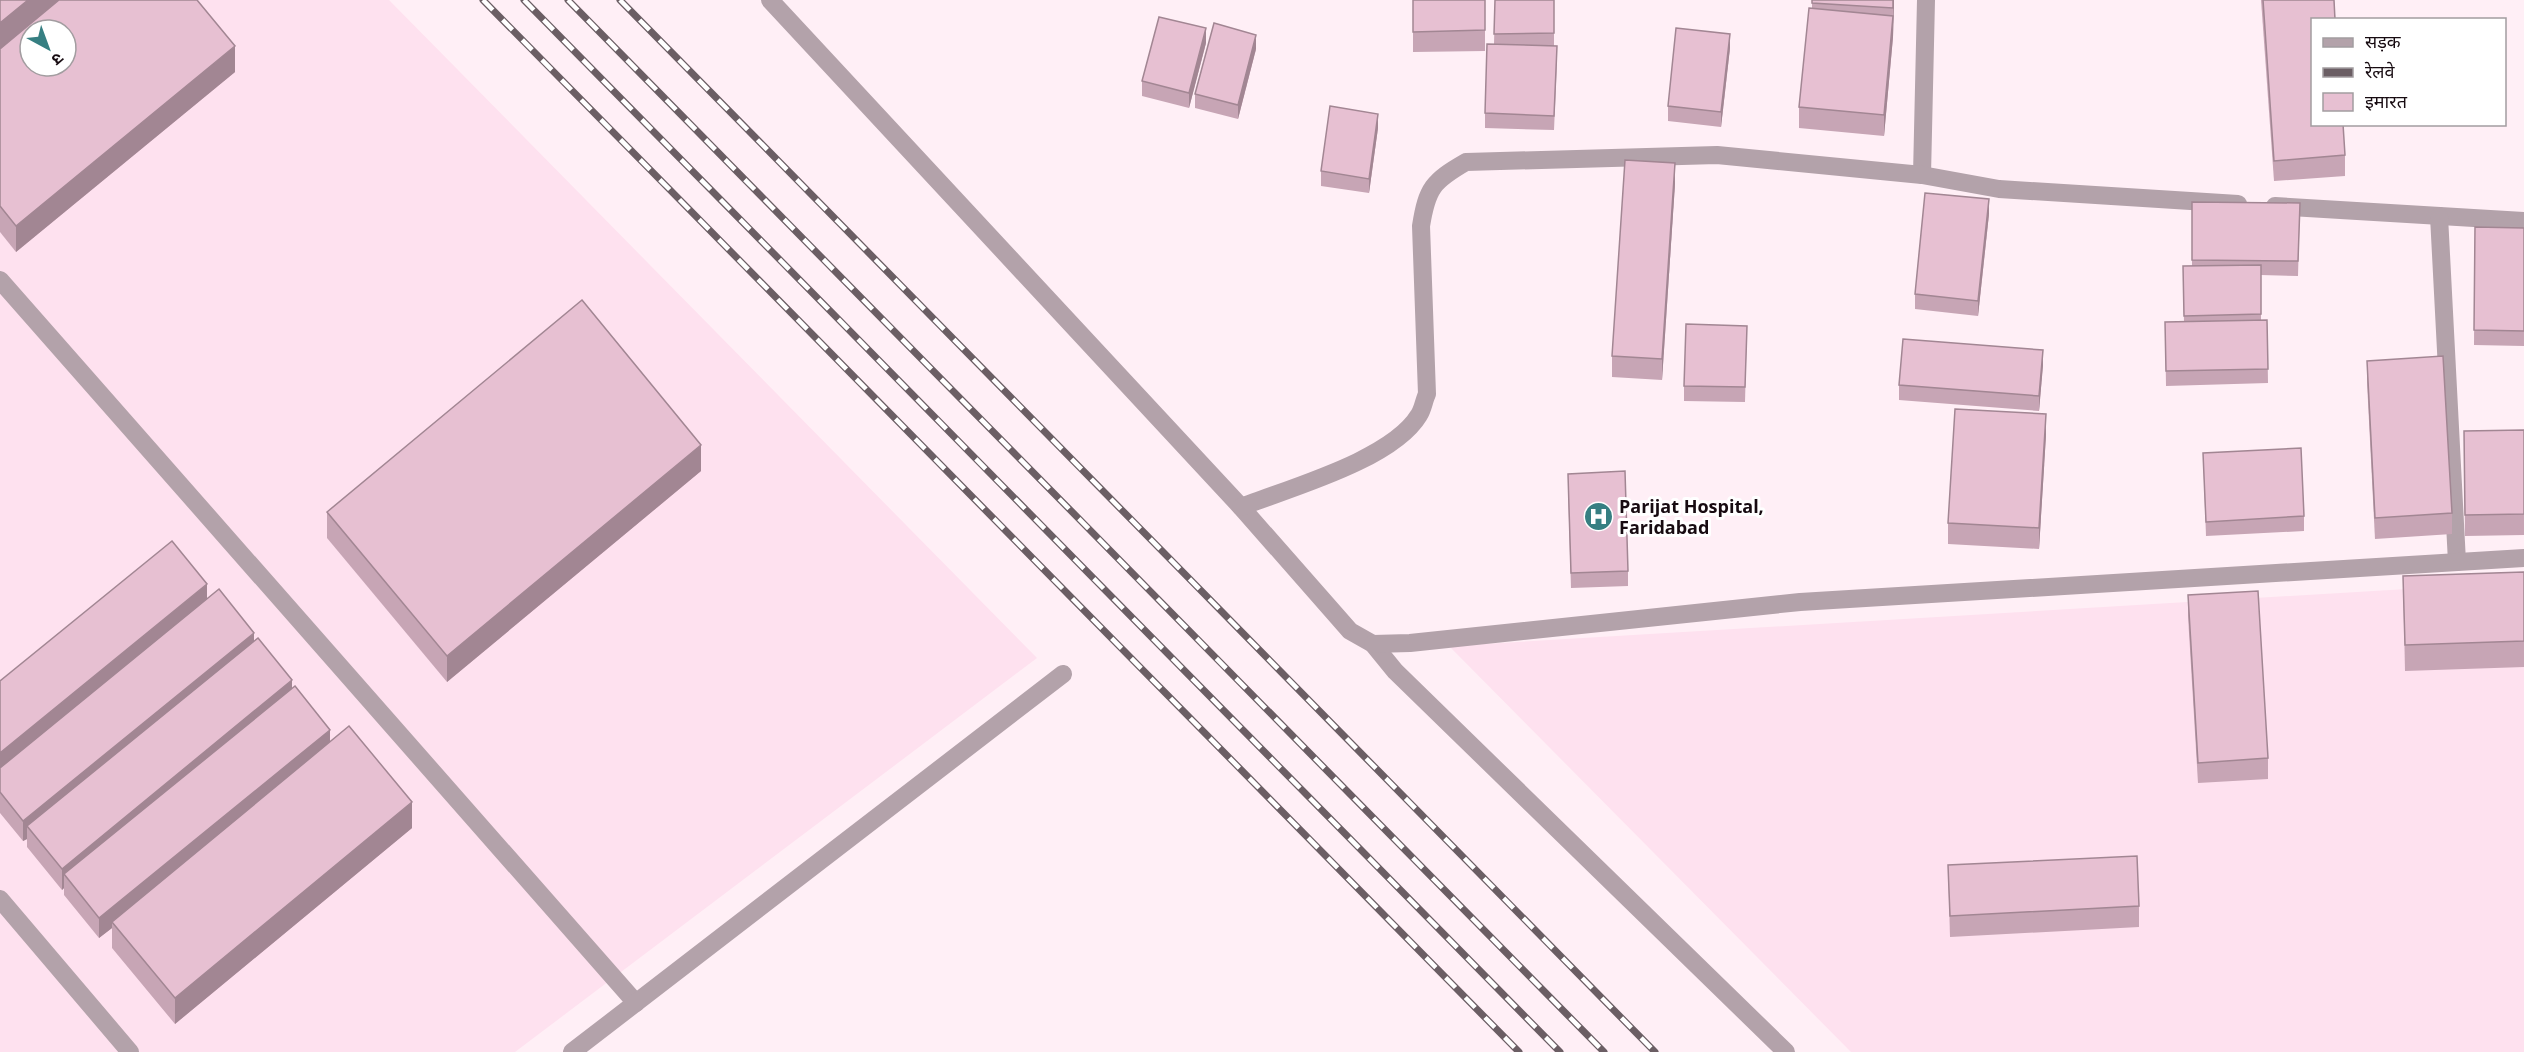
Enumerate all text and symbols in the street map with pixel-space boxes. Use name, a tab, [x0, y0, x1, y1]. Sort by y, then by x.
north arrow	[18, 18, 78, 78]
legend	[2311, 18, 2506, 126]
text: सड़क	[2365, 29, 2402, 53]
text: उ	[47, 48, 69, 71]
text: रेलवे	[2364, 59, 2396, 83]
text: इमारत	[2365, 89, 2408, 113]
place label: Parijat Hospital, Faridabad	[1619, 494, 1764, 539]
hospital icon: Parijat Hospital, Faridabad	[1582, 500, 1614, 532]

